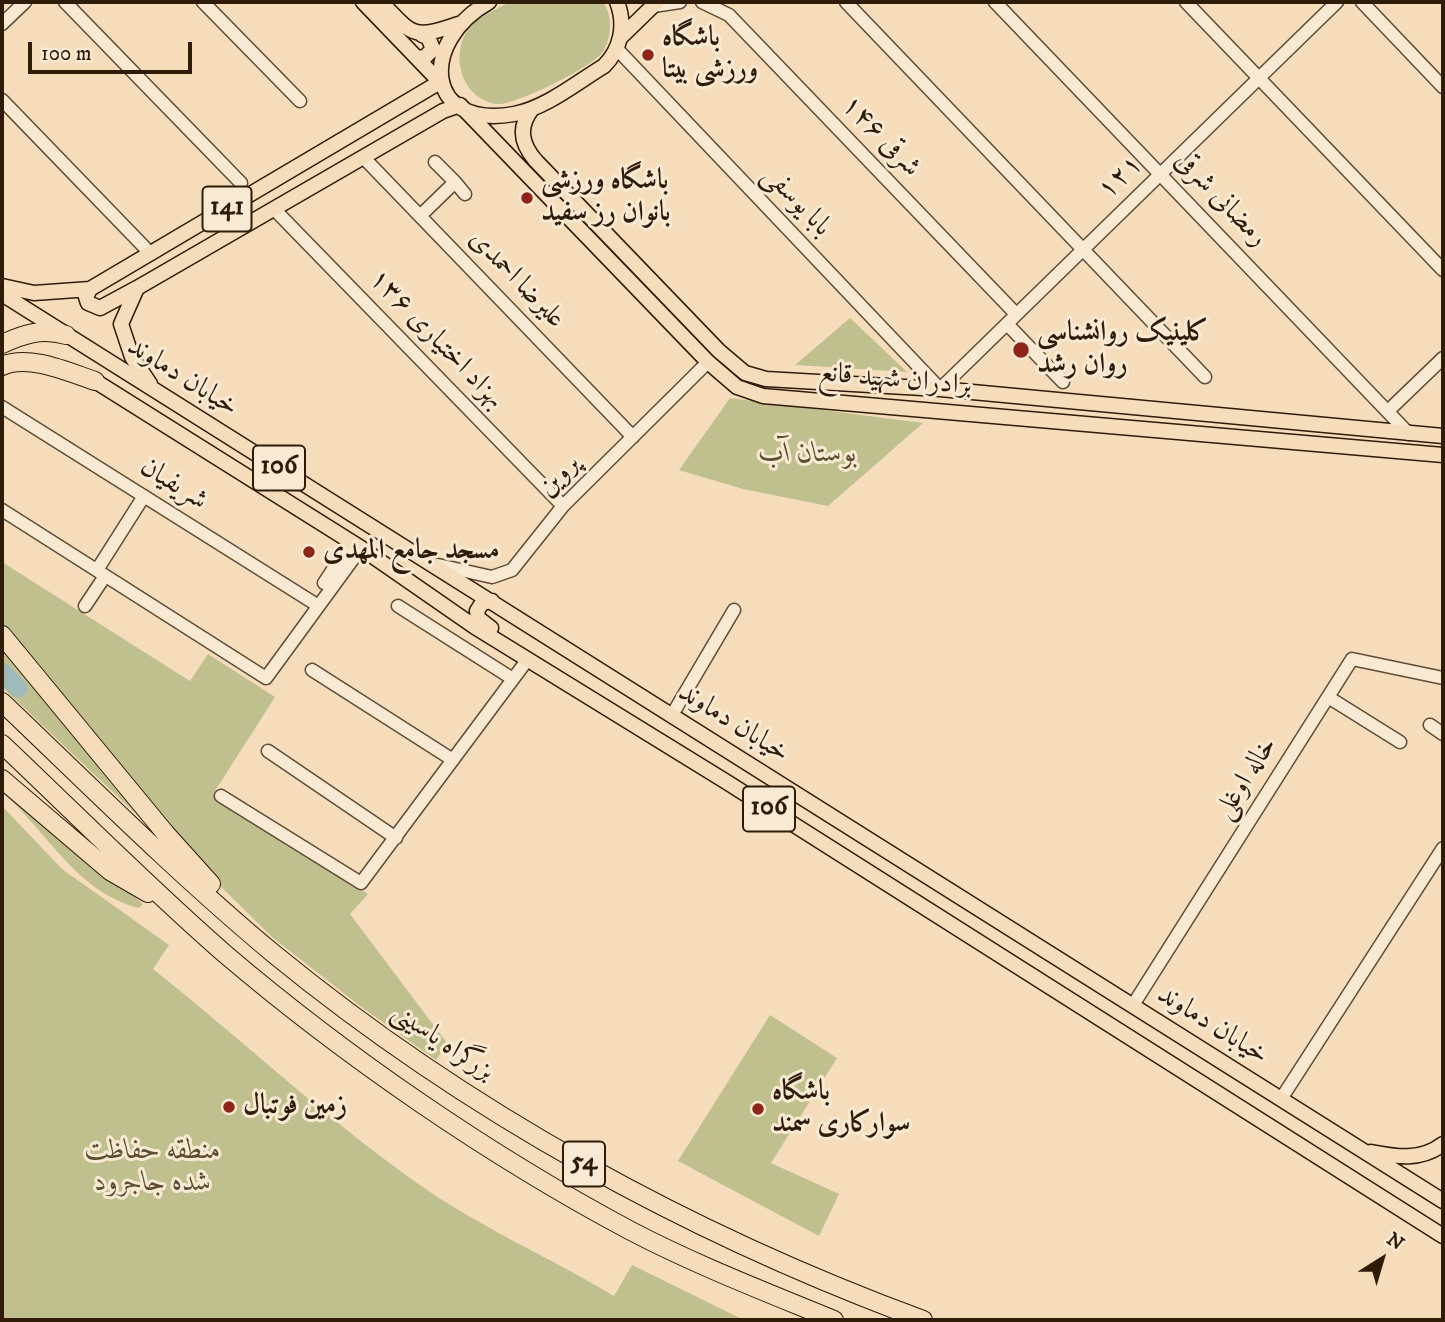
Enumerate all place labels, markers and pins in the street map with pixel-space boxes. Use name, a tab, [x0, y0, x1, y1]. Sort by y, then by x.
place label: باشگاه ورزشی بیتا	[662, 22, 758, 88]
marker: باشگاه ورزشی بیتا	[640, 47, 656, 63]
place label: باشگاه ورزشی بانوان رز سفید	[541, 165, 671, 231]
marker: باشگاه ورزشی بانوان رز سفید	[519, 190, 535, 206]
place label: کلینیک روانشناسی روان رشد	[1037, 317, 1209, 383]
marker: کلینیک روانشناسی روان رشد	[1011, 340, 1031, 360]
place label: مسجد جامع المهدی	[323, 535, 500, 569]
marker: مسجد جامع المهدی	[301, 544, 317, 560]
place label: باشگاه سوارکاری سمند	[772, 1076, 911, 1142]
place label: زمین فوتبال	[243, 1090, 347, 1124]
marker: زمین فوتبال	[221, 1099, 237, 1115]
marker: باشگاه سوارکاری سمند	[750, 1101, 766, 1117]

